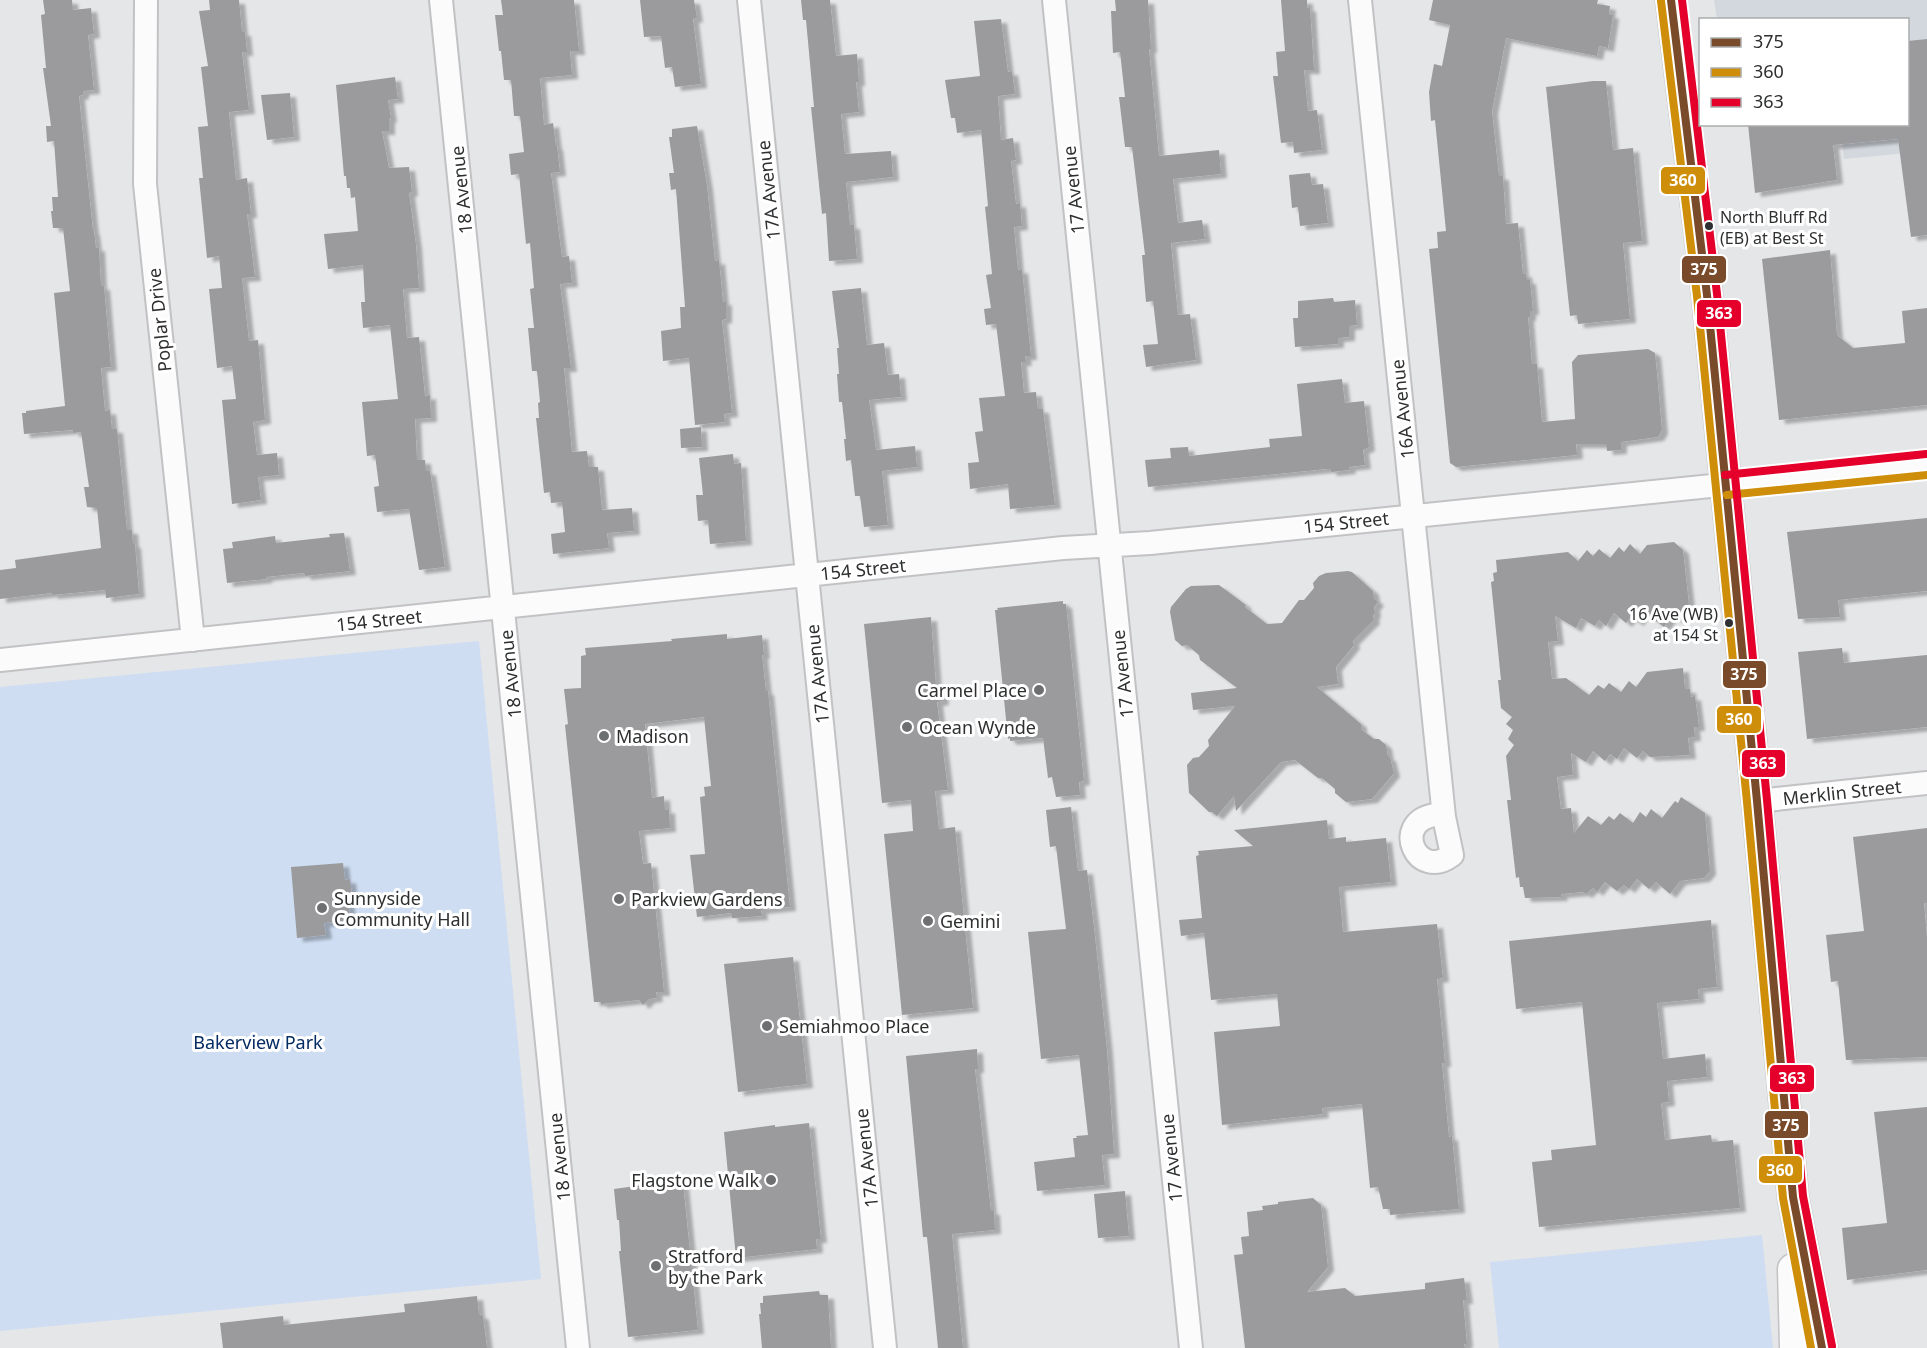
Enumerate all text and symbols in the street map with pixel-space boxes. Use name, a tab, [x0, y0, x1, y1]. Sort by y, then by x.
legend	[1699, 18, 1909, 126]
text: 375	[1753, 29, 1784, 53]
text: 360	[1753, 59, 1784, 83]
text: 363	[1753, 89, 1784, 113]
street label: 17A Avenue	[751, 139, 785, 241]
street label: 18 Avenue	[444, 145, 478, 235]
street label: 17 Avenue	[1056, 145, 1090, 235]
line badge: 360	[1660, 166, 1706, 195]
text: 360	[1669, 169, 1697, 191]
place label: North Bluff Rd (EB) at Best St	[1720, 206, 1828, 249]
marker: North Bluff Rd (EB) at Best St	[1703, 220, 1715, 232]
line badge: 375	[1681, 255, 1727, 284]
text: 375	[1690, 258, 1718, 280]
street label: Poplar Drive	[142, 267, 176, 373]
line badge: 363	[1696, 299, 1742, 328]
text: 363	[1705, 302, 1733, 324]
street label: 16A Avenue	[1385, 358, 1419, 460]
street label: 154 Street	[1302, 506, 1390, 538]
street label: 154 Street	[819, 553, 907, 585]
place label: 16 Ave (WB) at 154 St	[1629, 603, 1718, 646]
street label: 154 Street	[335, 604, 423, 636]
marker: 16 Ave (WB) at 154 St	[1723, 617, 1735, 629]
street label: 17A Avenue	[800, 623, 834, 725]
street label: 18 Avenue	[493, 629, 527, 719]
street label: 17 Avenue	[1105, 629, 1139, 719]
line badge: 375	[1722, 660, 1767, 689]
text: 375	[1730, 663, 1758, 685]
place label: Carmel Place	[917, 678, 1027, 702]
marker: Carmel Place	[1032, 683, 1046, 697]
line badge: 360	[1716, 705, 1762, 734]
text: 360	[1725, 708, 1753, 730]
place label: Ocean Wynde	[919, 715, 1036, 739]
marker: Ocean Wynde	[900, 720, 914, 734]
place label: Madison	[616, 724, 689, 748]
marker: Madison	[597, 729, 611, 743]
line badge: 363	[1741, 749, 1786, 778]
text: 363	[1749, 752, 1777, 774]
street label: Merklin Street	[1782, 774, 1903, 810]
place label: Sunnyside Community Hall	[334, 886, 470, 931]
place label: Parkview Gardens	[631, 887, 783, 911]
marker: Parkview Gardens	[612, 892, 626, 906]
marker: Sunnyside Community Hall	[315, 901, 329, 915]
place label: Gemini	[940, 909, 1001, 933]
marker: Gemini	[921, 914, 935, 928]
place label: Semiahmoo Place	[779, 1014, 929, 1038]
marker: Semiahmoo Place	[760, 1019, 774, 1033]
park label: Bakerview Park	[193, 1030, 323, 1054]
line badge: 363	[1769, 1064, 1815, 1093]
text: 363	[1778, 1067, 1806, 1089]
street label: 17A Avenue	[849, 1107, 883, 1209]
line badge: 375	[1764, 1110, 1809, 1139]
street label: 18 Avenue	[542, 1112, 576, 1202]
street label: 17 Avenue	[1154, 1113, 1188, 1203]
text: 375	[1772, 1114, 1800, 1136]
line badge: 360	[1758, 1155, 1803, 1184]
text: 360	[1766, 1159, 1794, 1181]
place label: Flagstone Walk	[631, 1168, 759, 1192]
marker: Flagstone Walk	[764, 1173, 778, 1187]
place label: Stratford by the Park	[668, 1244, 763, 1289]
marker: Stratford by the Park	[649, 1259, 663, 1273]

